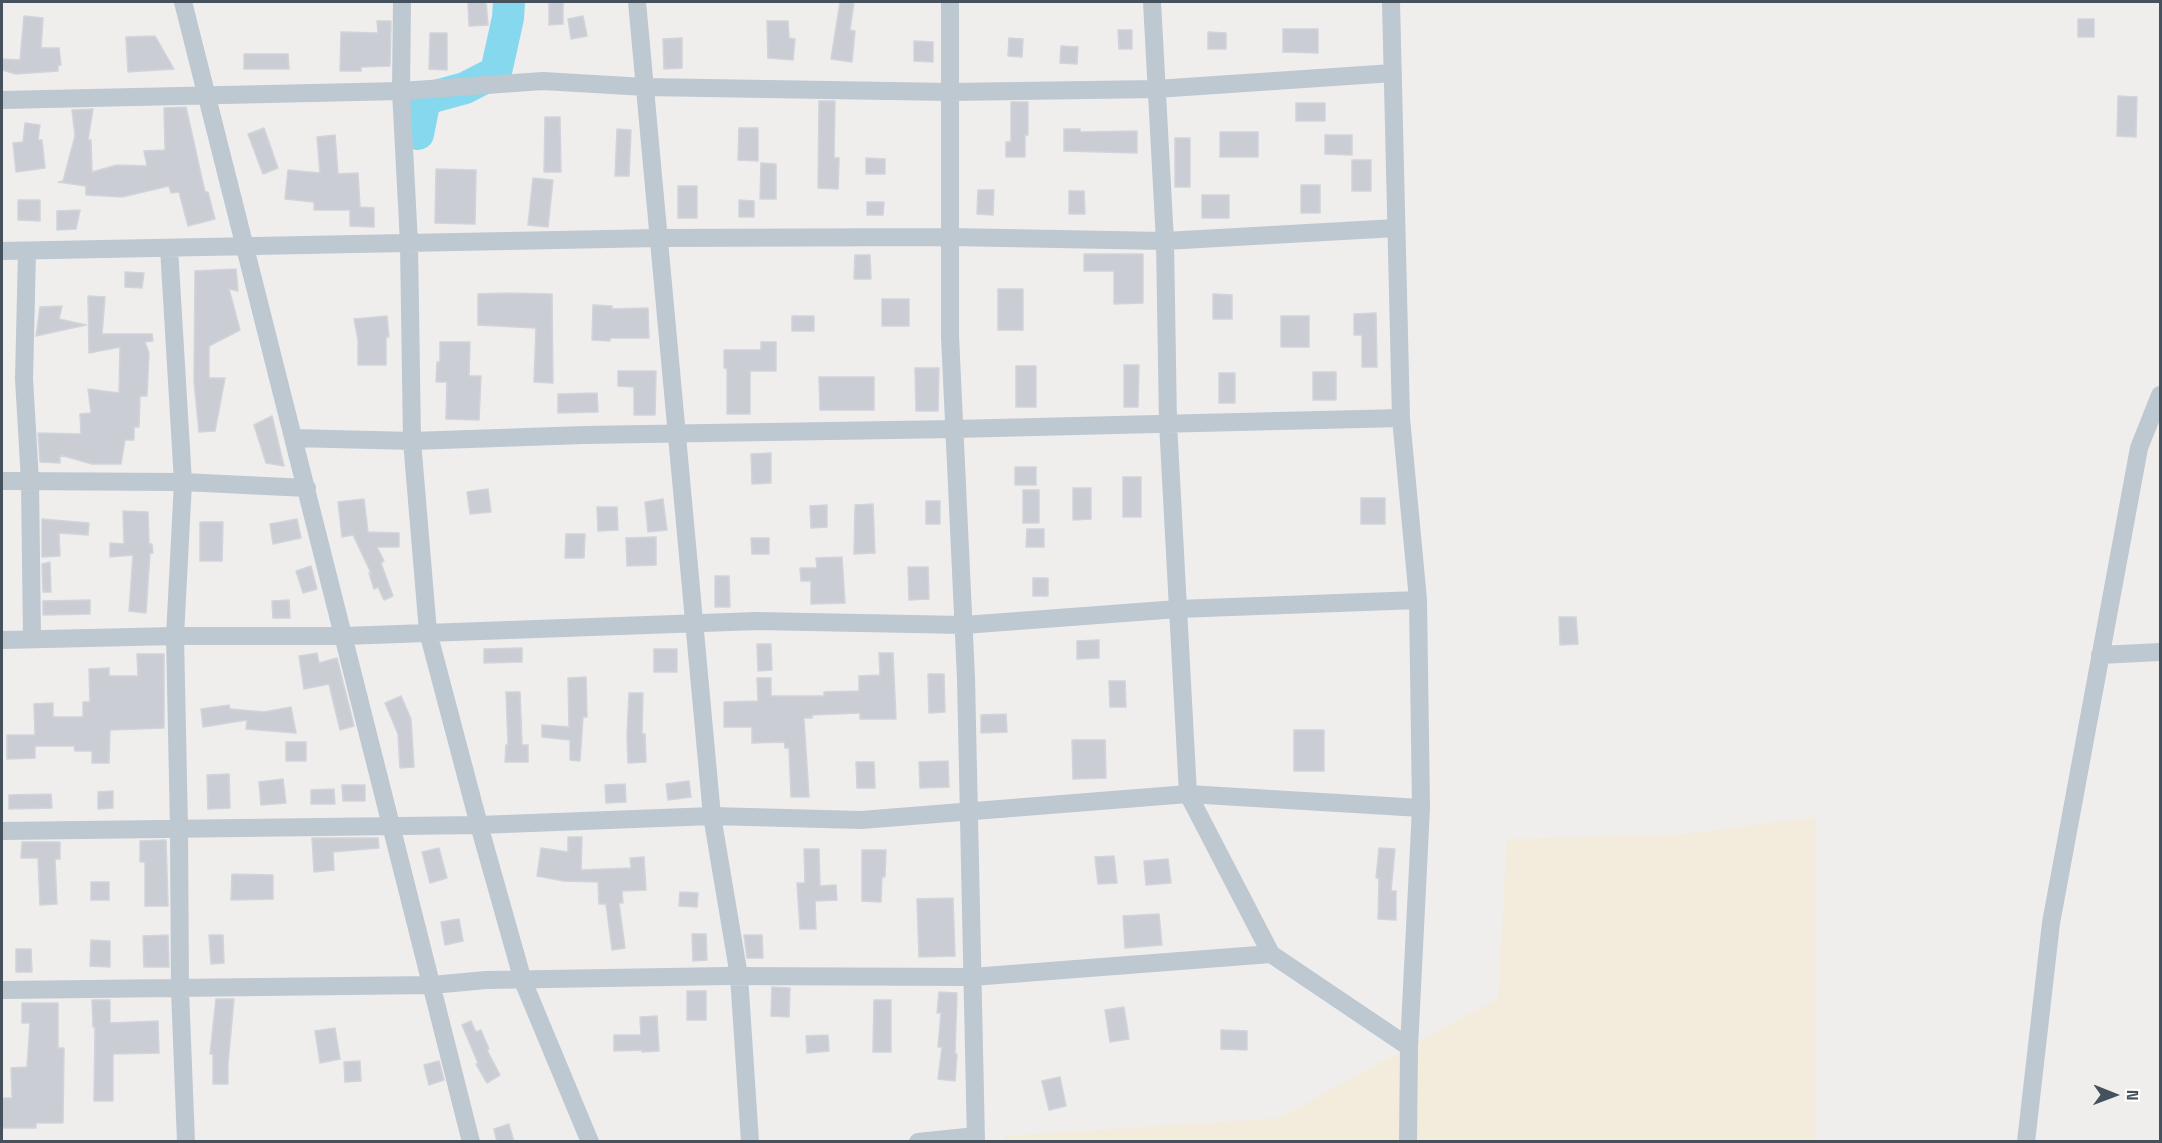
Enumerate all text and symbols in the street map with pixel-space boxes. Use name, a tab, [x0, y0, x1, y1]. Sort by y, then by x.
north arrow	[2084, 1065, 2144, 1125]
text: N	[2122, 1090, 2143, 1101]

